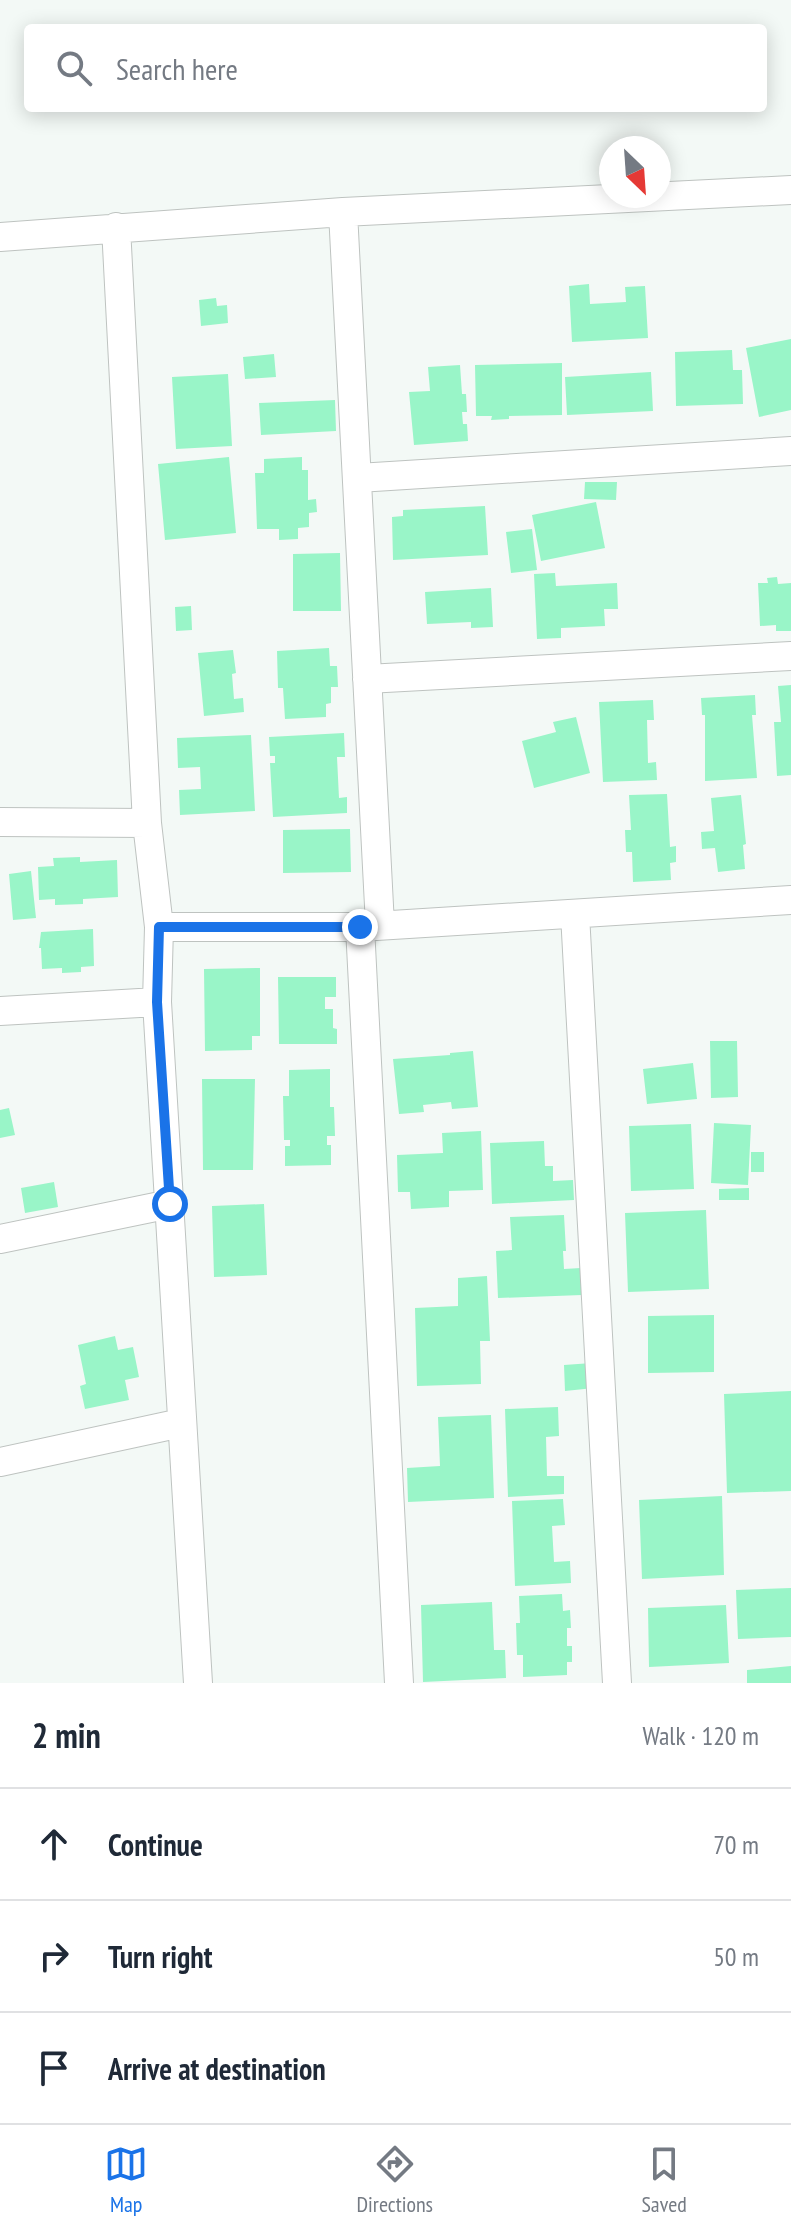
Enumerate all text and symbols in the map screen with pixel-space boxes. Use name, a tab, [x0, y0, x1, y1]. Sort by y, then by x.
search box	[24, 24, 767, 112]
icon: search	[52, 46, 96, 90]
text: Search here	[116, 49, 238, 88]
north arrow	[599, 136, 671, 208]
route end	[342, 909, 378, 945]
route start	[152, 1186, 188, 1222]
text: 2 min	[32, 1713, 101, 1757]
text: Walk · 120 m	[642, 1719, 759, 1752]
icon: ahead	[32, 1822, 76, 1866]
text: Continue	[108, 1825, 203, 1864]
text: 70 m	[713, 1828, 759, 1861]
icon: right	[32, 1934, 76, 1978]
text: Turn right	[108, 1937, 212, 1976]
text: 50 m	[713, 1940, 759, 1973]
icon: arrive	[32, 2046, 76, 2090]
text: Arrive at destination	[108, 2049, 326, 2088]
tab: Map	[104, 2142, 148, 2218]
tab: Directions	[357, 2142, 433, 2218]
tab: Saved	[641, 2142, 687, 2218]

